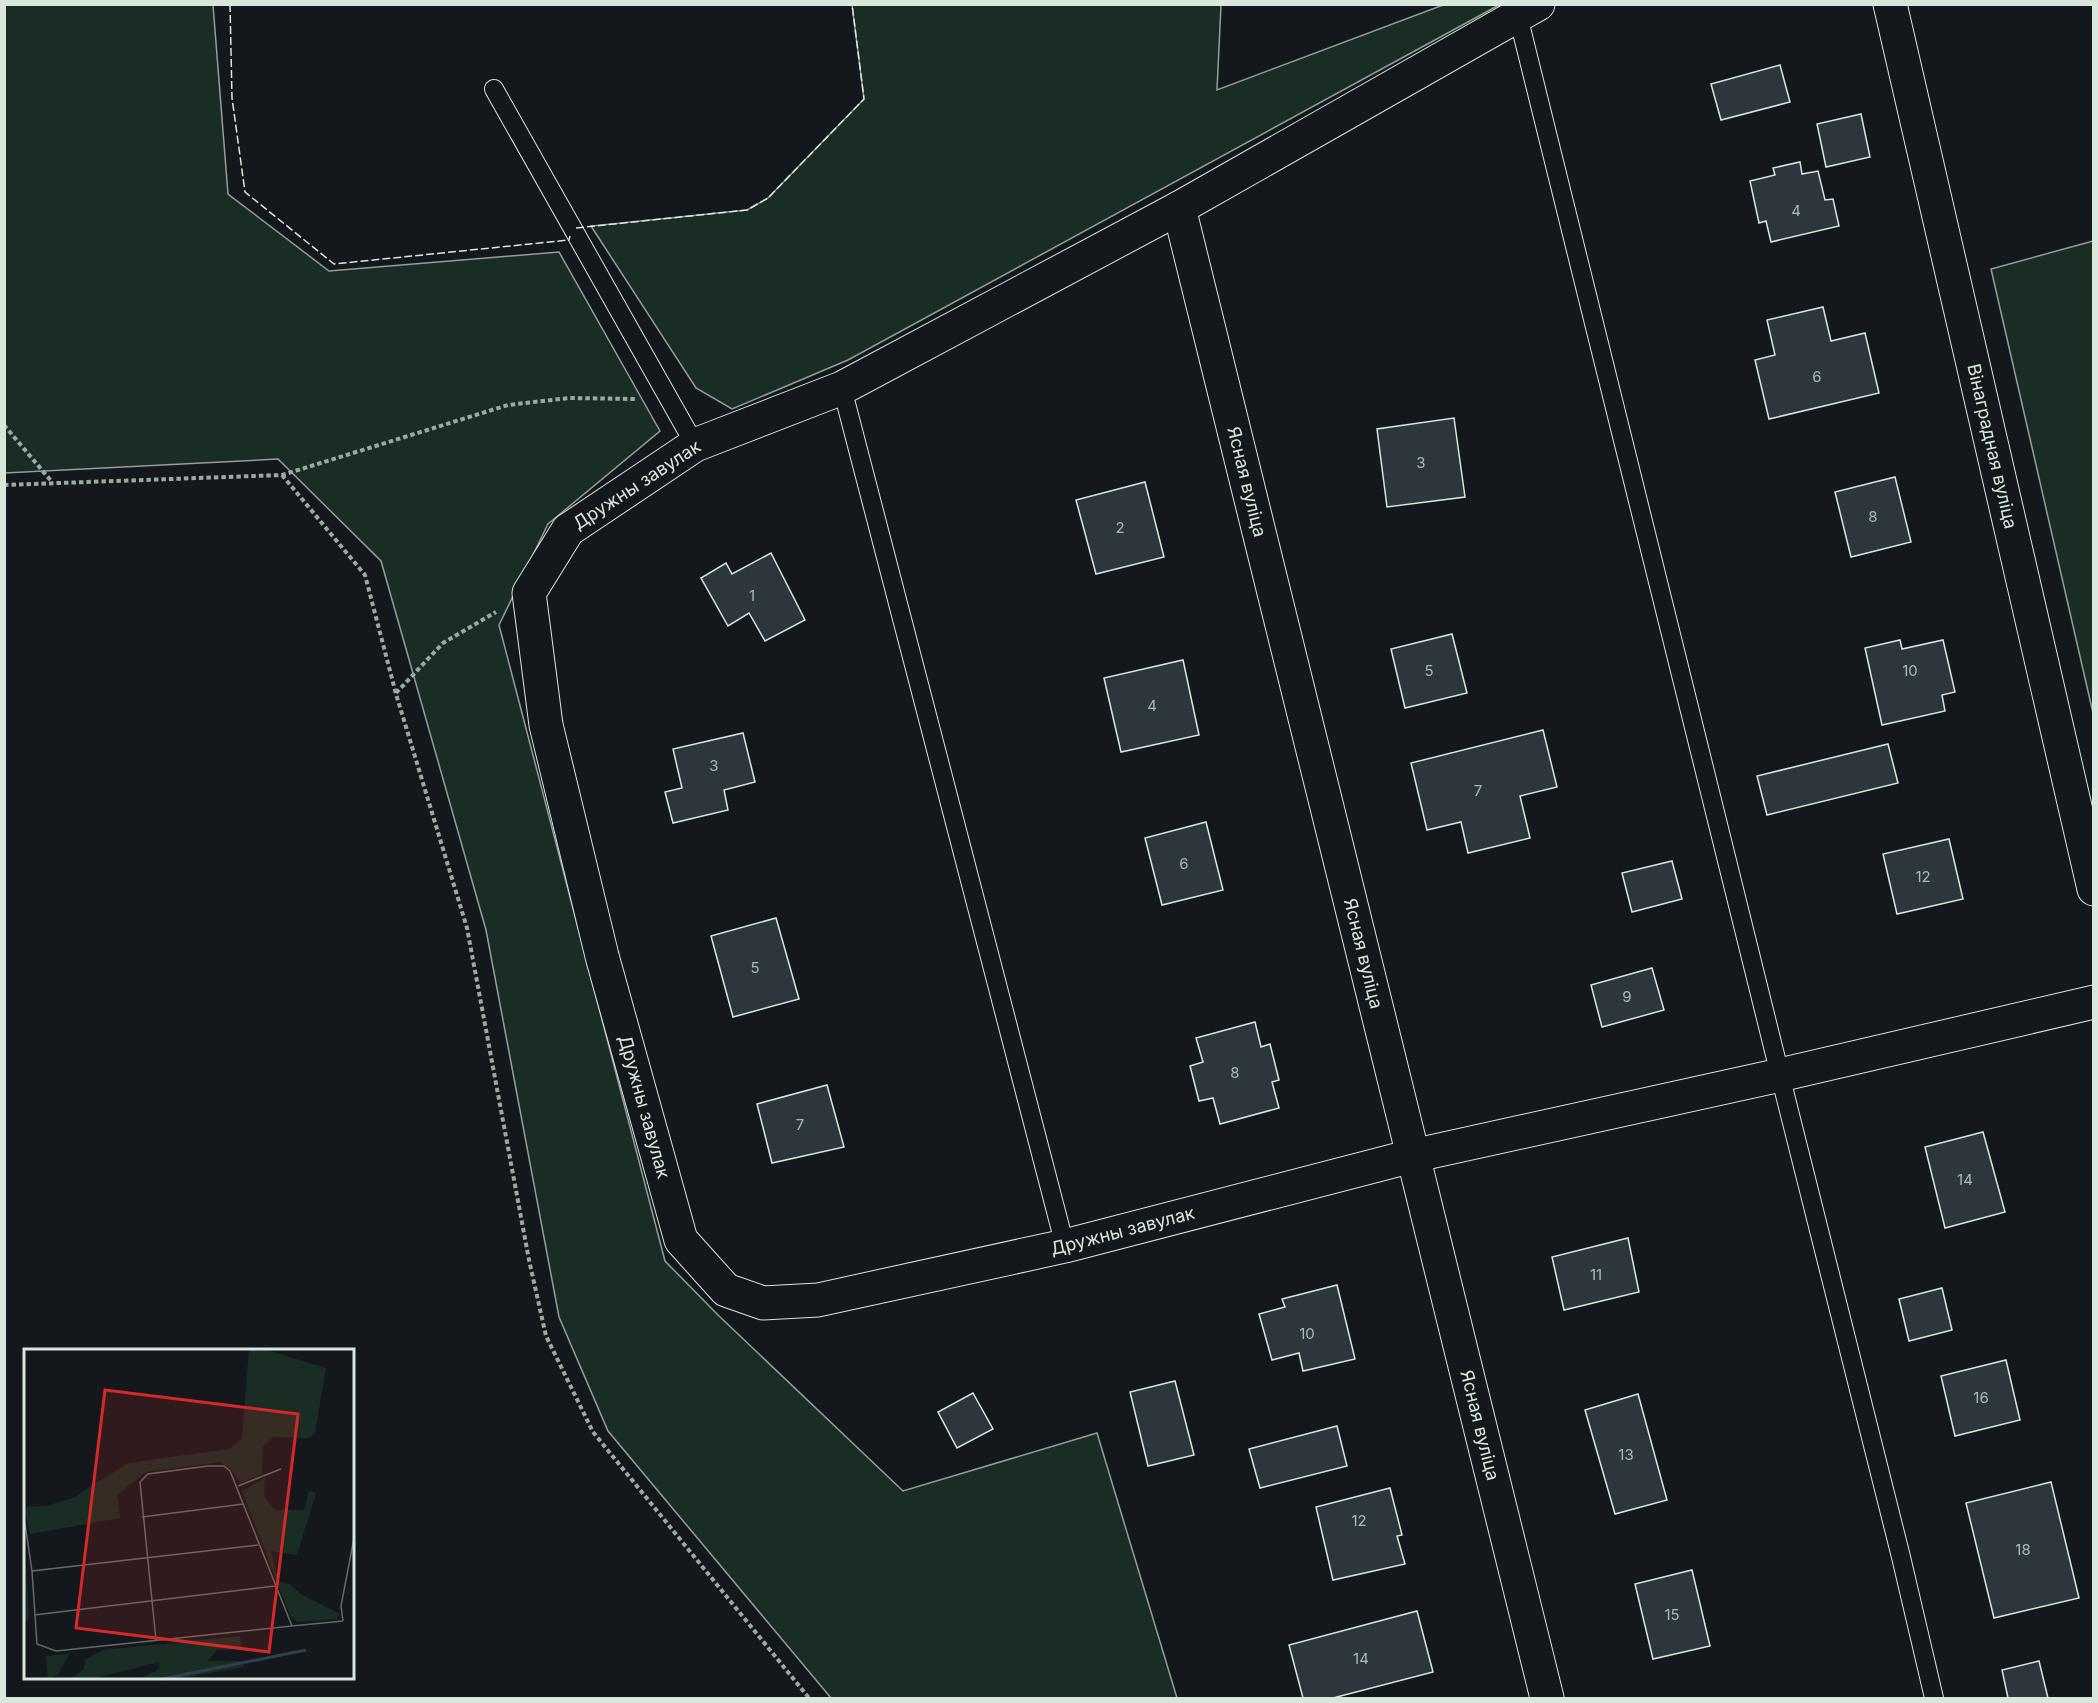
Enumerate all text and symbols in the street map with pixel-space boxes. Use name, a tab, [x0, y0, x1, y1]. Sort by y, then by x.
house number: 4	[1791, 201, 1801, 220]
street label: Вінаградная вуліца	[1963, 362, 2022, 531]
house number: 6	[1812, 367, 1822, 386]
street label: Ясная вуліца	[1223, 424, 1271, 539]
street label: Дружны завулак	[569, 435, 705, 534]
house number: 3	[1416, 453, 1426, 472]
house number: 8	[1868, 507, 1878, 526]
house number: 2	[1115, 518, 1125, 537]
house number: 1	[749, 586, 755, 605]
house number: 5	[1424, 661, 1434, 680]
house number: 10	[1902, 661, 1918, 680]
house number: 4	[1147, 696, 1157, 715]
house number: 3	[709, 756, 719, 775]
house number: 7	[1474, 781, 1482, 800]
house number: 6	[1179, 854, 1189, 873]
house number: 12	[1915, 867, 1931, 886]
street label: Ясная вуліца	[1340, 896, 1387, 1011]
house number: 5	[750, 958, 760, 977]
house number: 9	[1622, 987, 1632, 1006]
street label: Дружны завулак	[615, 1033, 674, 1181]
house number: 8	[1230, 1063, 1240, 1082]
house number: 7	[796, 1115, 804, 1134]
house number: 14	[1957, 1170, 1973, 1189]
street label: Дружны завулак	[1049, 1202, 1197, 1259]
house number: 11	[1590, 1265, 1602, 1284]
house number: 10	[1299, 1324, 1315, 1343]
inset map	[24, 1349, 354, 1679]
street label: Ясная вуліца	[1456, 1368, 1504, 1483]
house number: 16	[1973, 1388, 1989, 1407]
house number: 13	[1618, 1445, 1634, 1464]
house number: 12	[1351, 1511, 1367, 1530]
house number: 18	[2015, 1540, 2031, 1559]
house number: 15	[1664, 1605, 1680, 1624]
house number: 14	[1353, 1649, 1369, 1668]

